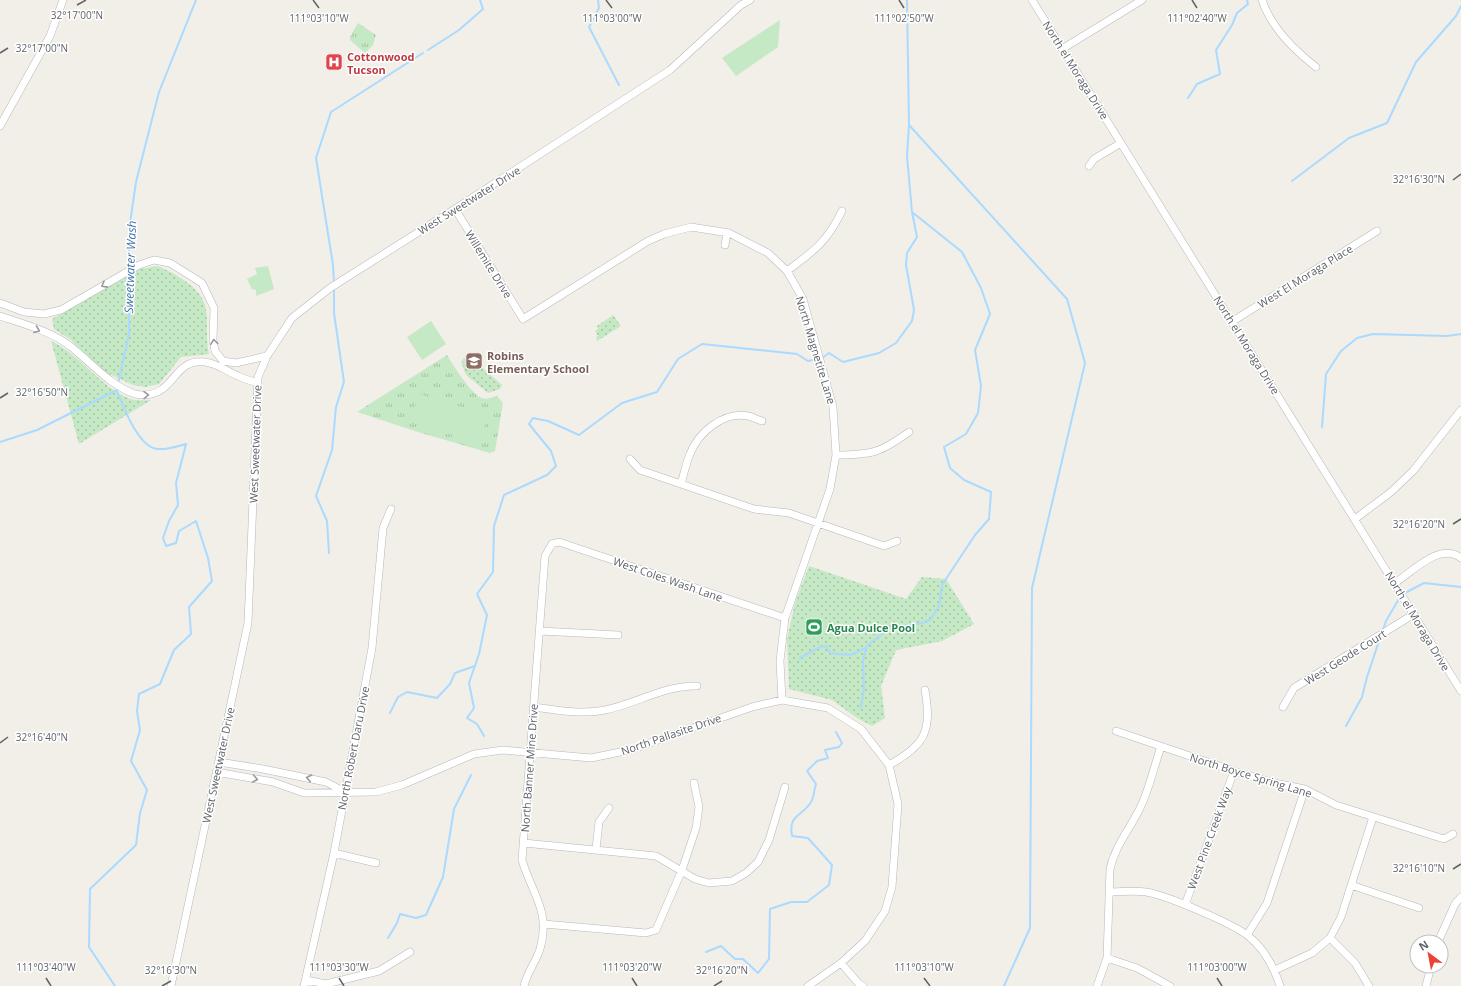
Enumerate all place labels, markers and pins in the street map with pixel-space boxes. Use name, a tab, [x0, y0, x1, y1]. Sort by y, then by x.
place label: Cottonwood Tucson	[347, 49, 414, 77]
hospital icon: Cottonwood Tucson	[324, 52, 344, 72]
place label: Robins Elementary School	[487, 348, 589, 376]
school or university icon: Robins Elementary School	[464, 351, 484, 371]
sports icon: Agua Dulce Pool	[804, 617, 824, 637]
place label: Agua Dulce Pool	[827, 620, 915, 635]

